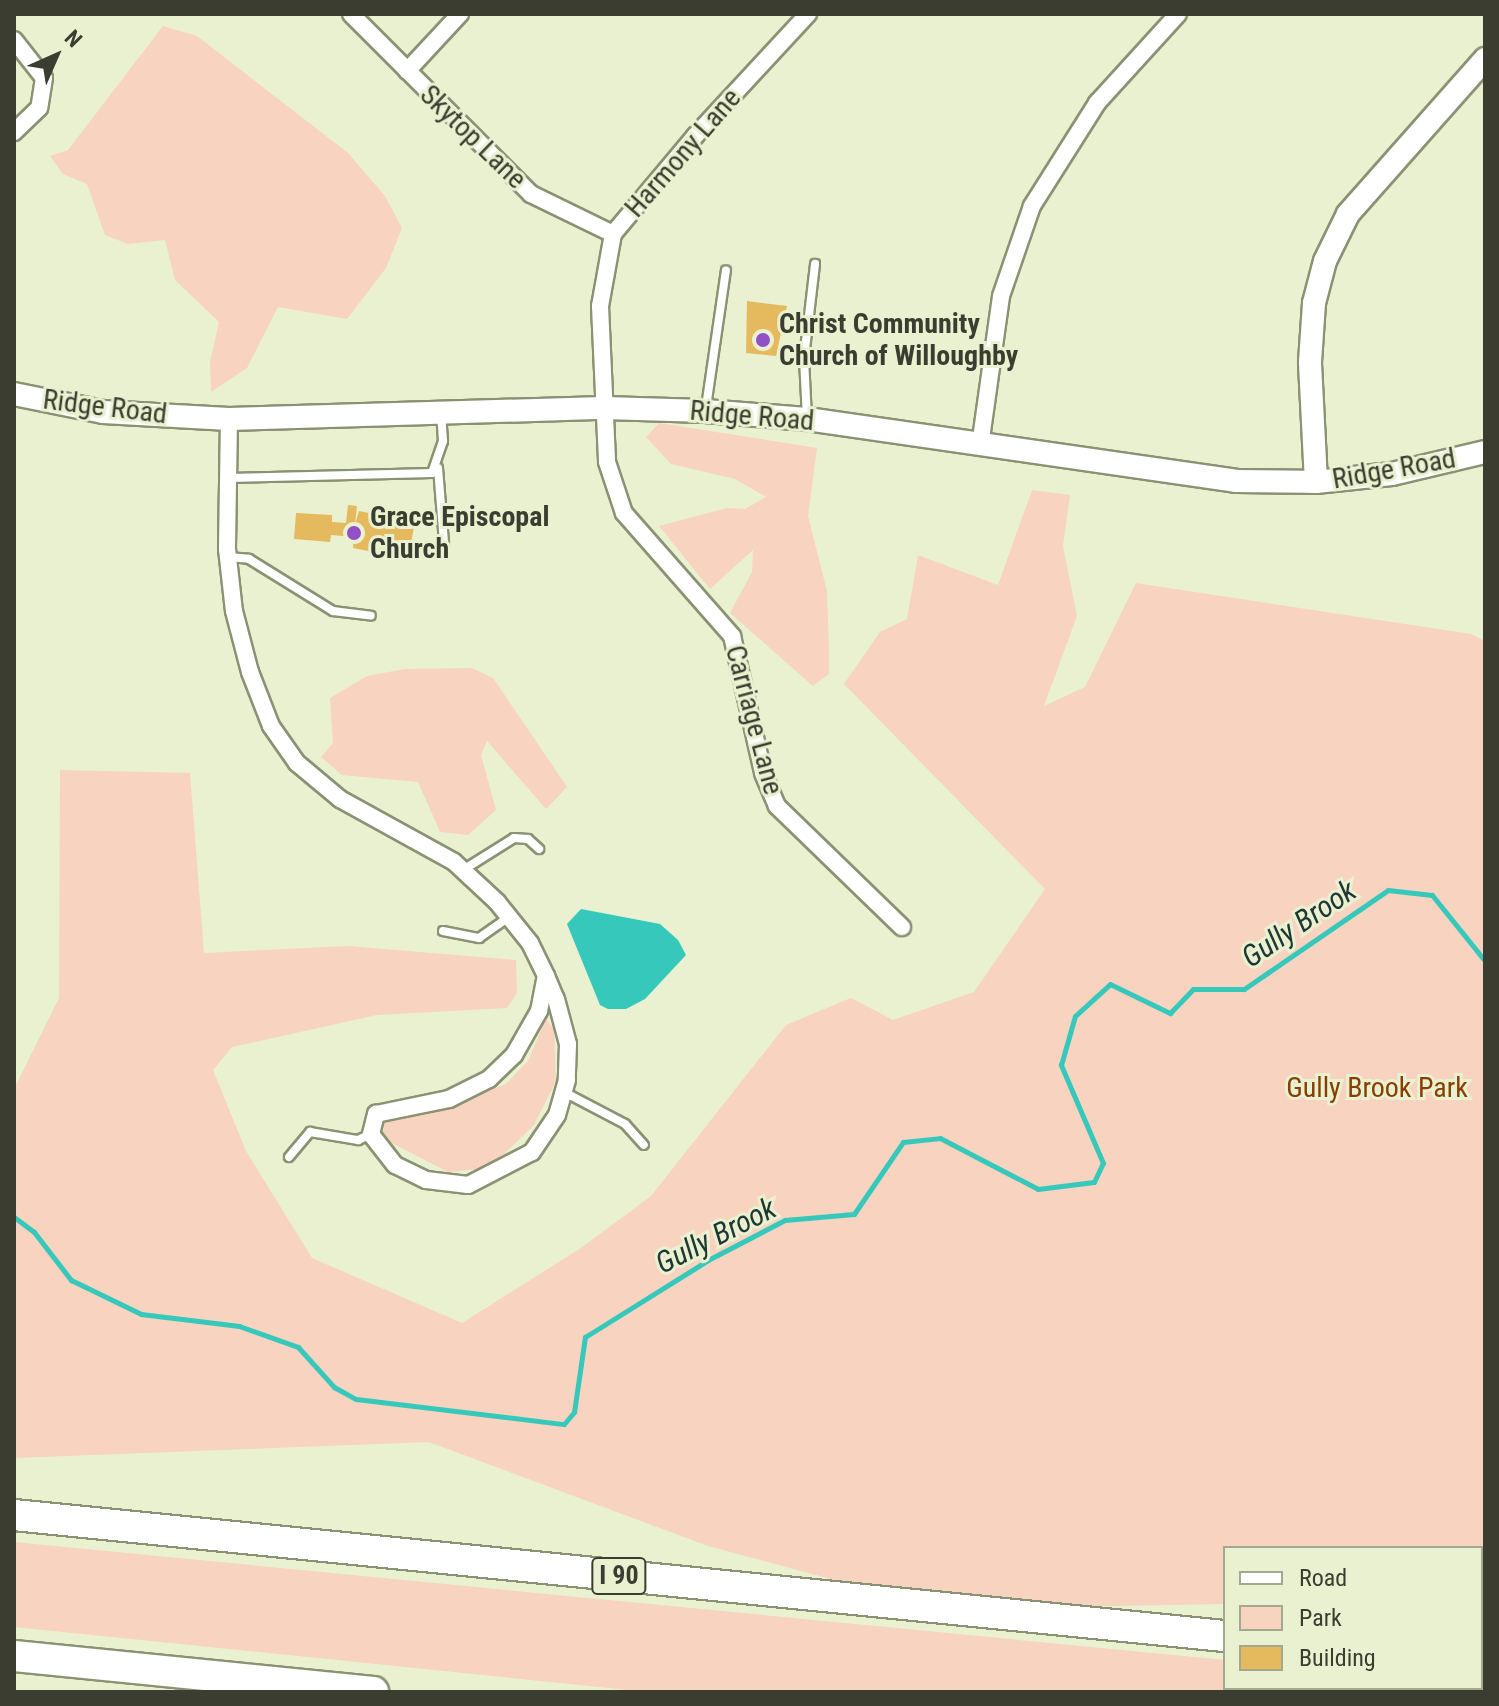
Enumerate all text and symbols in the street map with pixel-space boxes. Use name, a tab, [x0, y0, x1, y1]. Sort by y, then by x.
north arrow	[16, 16, 96, 96]
text: N	[60, 25, 87, 52]
street label: Skytop Lane	[413, 78, 533, 196]
street label: Harmony Lane	[618, 82, 748, 224]
place label: Christ Community Church of Willoughby	[779, 307, 1018, 373]
marker: Christ Community Church of Willoughby	[754, 331, 772, 349]
street label: Ridge Road	[41, 383, 169, 431]
street label: Ridge Road	[688, 394, 816, 438]
street label: Ridge Road	[1330, 442, 1458, 496]
place label: Grace Episcopal Church	[370, 500, 549, 566]
marker: Grace Episcopal Church	[345, 524, 363, 542]
street label: Carriage Lane	[718, 642, 790, 798]
water label: Gully Brook	[1235, 873, 1363, 975]
park label: Gully Brook Park	[1286, 1071, 1468, 1105]
water label: Gully Brook	[650, 1190, 782, 1282]
legend	[1223, 1546, 1483, 1690]
road number: I 90	[591, 1554, 647, 1598]
text: Road	[1299, 1564, 1347, 1592]
text: Park	[1299, 1604, 1342, 1632]
text: Building	[1299, 1644, 1376, 1672]

